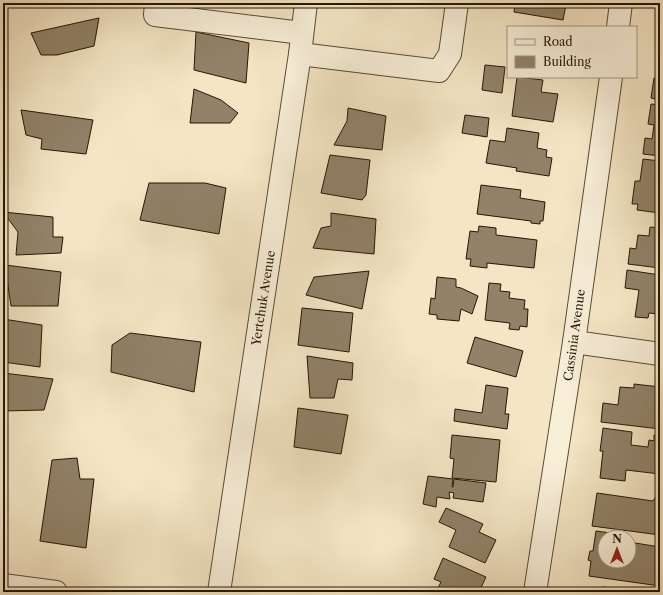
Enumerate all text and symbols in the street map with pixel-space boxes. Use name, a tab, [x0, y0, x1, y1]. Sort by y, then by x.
legend	[507, 26, 637, 78]
text: Road	[543, 34, 573, 49]
text: Building	[543, 54, 591, 69]
street label: Yertchuk Avenue	[248, 249, 278, 348]
street label: Cassinia Avenue	[560, 288, 588, 382]
north arrow	[597, 529, 637, 569]
text: N	[612, 532, 622, 546]

